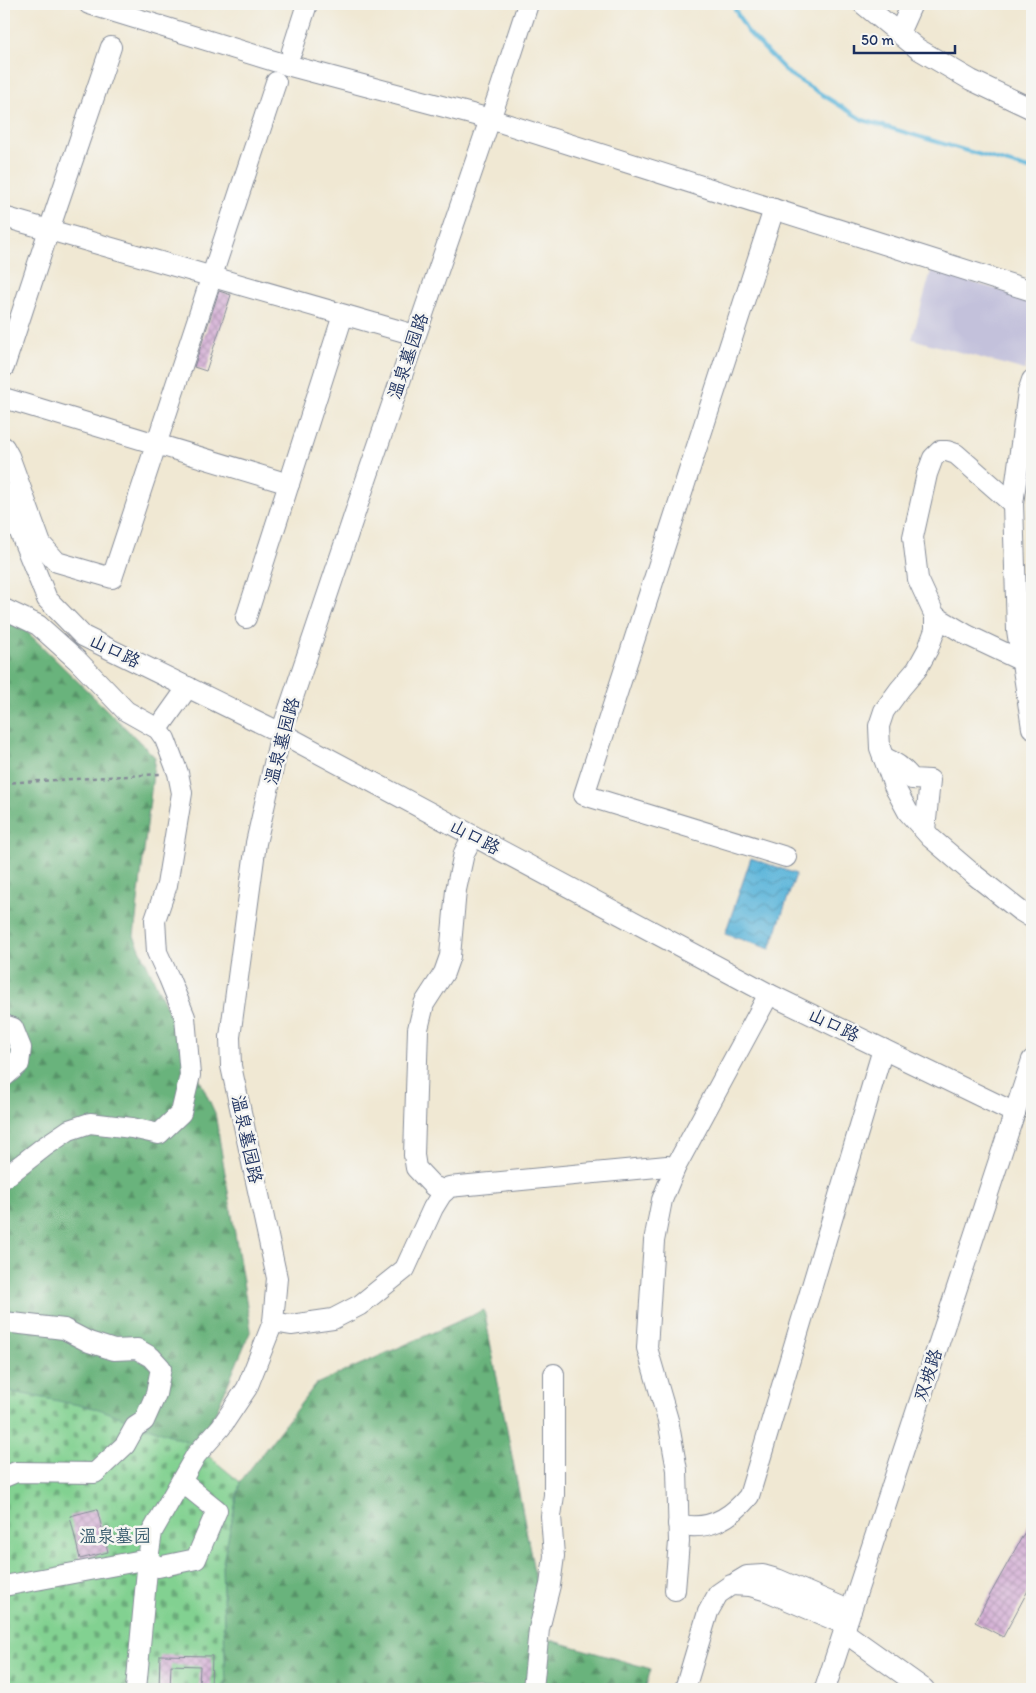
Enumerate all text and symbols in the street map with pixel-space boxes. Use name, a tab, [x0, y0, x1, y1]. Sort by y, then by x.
scale bar	[854, 22, 955, 54]
text: 50 m	[861, 31, 894, 49]
street label: 温泉墓园路	[383, 310, 433, 402]
street label: 山口路	[86, 629, 144, 673]
street label: 温泉墓园路	[260, 695, 304, 787]
street label: 山口路	[446, 815, 504, 859]
street label: 山口路	[805, 1003, 863, 1047]
street label: 温泉墓园路	[227, 1093, 267, 1185]
street label: 双坡路	[909, 1346, 947, 1404]
park label: 温泉墓园	[79, 1525, 151, 1547]

